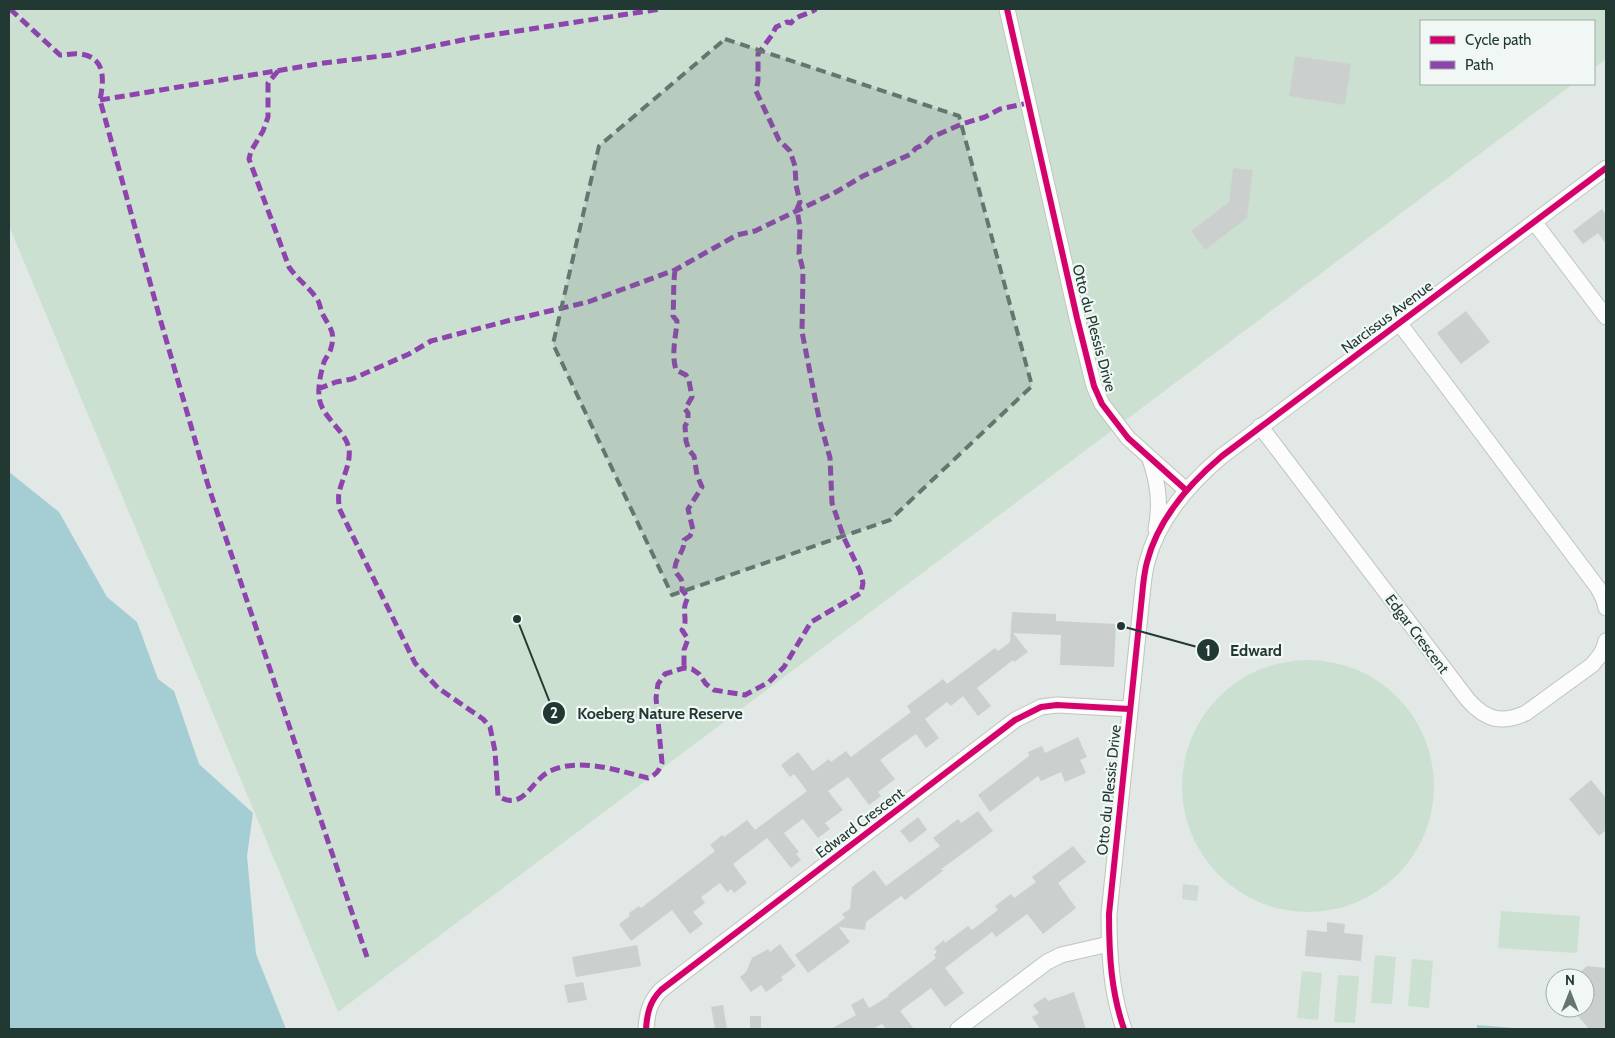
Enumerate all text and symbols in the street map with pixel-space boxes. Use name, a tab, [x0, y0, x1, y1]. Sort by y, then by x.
legend	[1420, 20, 1595, 85]
text: Cycle path	[1465, 31, 1531, 49]
text: Path	[1465, 56, 1494, 74]
street label: Otto du Plessis Drive	[1068, 262, 1120, 394]
street label: Narcissus Avenue	[1338, 277, 1436, 357]
street label: Edgar Crescent	[1381, 591, 1453, 677]
callout: Edward	[1195, 635, 1292, 666]
text: Edward	[1230, 641, 1282, 660]
text: 1	[1205, 642, 1211, 660]
callout: Koeberg Nature Reserve	[542, 698, 752, 729]
text: 2	[550, 704, 558, 722]
text: Koeberg Nature Reserve	[577, 704, 743, 723]
street label: Otto du Plessis Drive	[1093, 723, 1125, 856]
street label: Edward Crescent	[812, 784, 908, 862]
north arrow	[1545, 968, 1595, 1018]
text: N	[1565, 971, 1575, 989]

